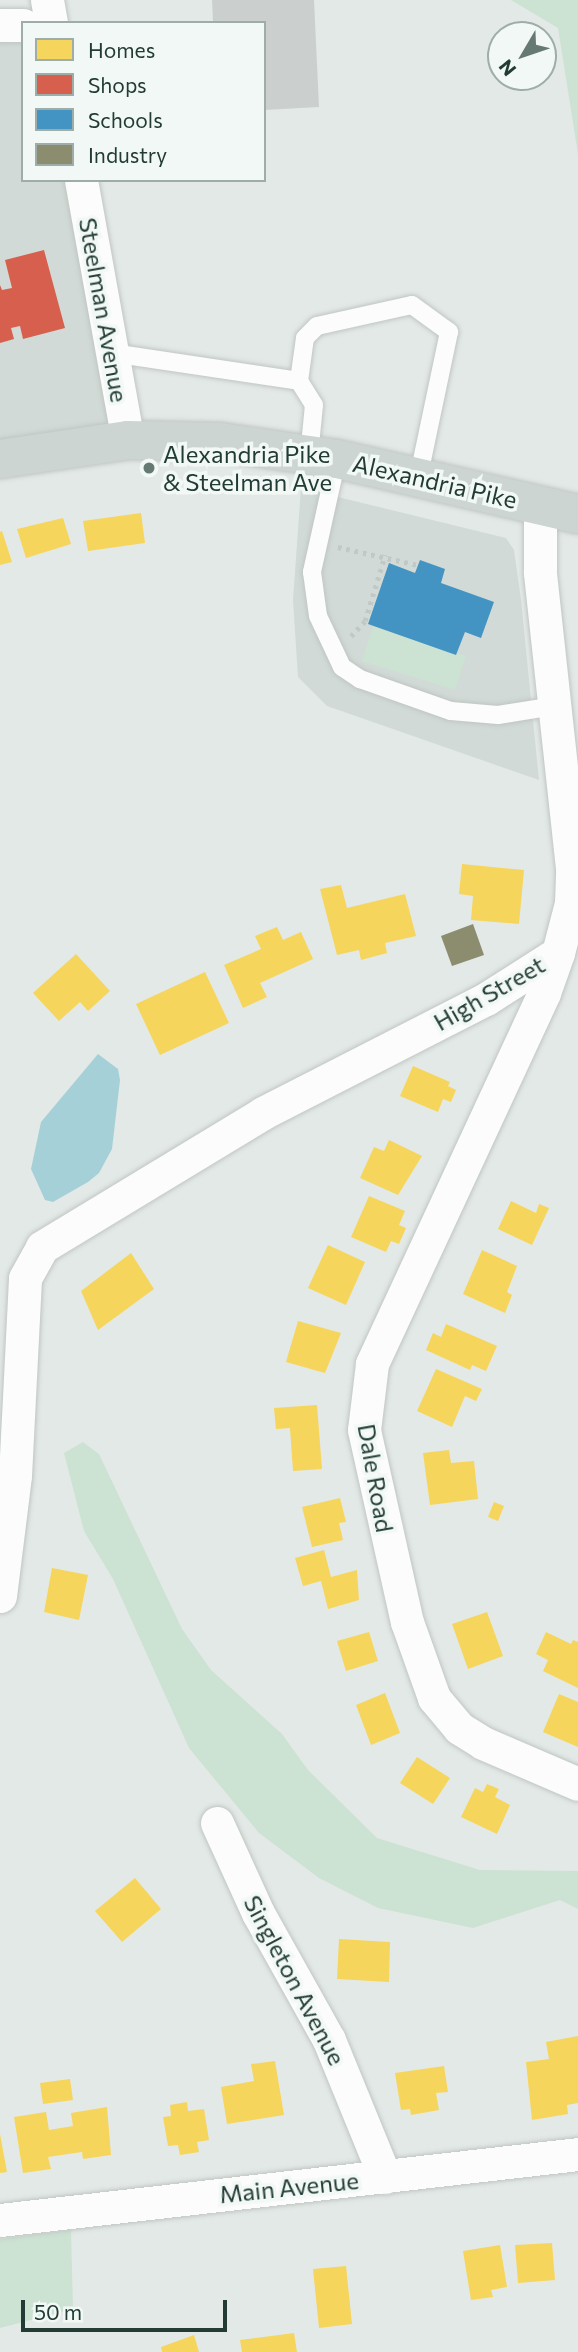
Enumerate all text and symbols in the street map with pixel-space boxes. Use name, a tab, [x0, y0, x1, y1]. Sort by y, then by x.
legend	[21, 21, 266, 182]
north arrow	[487, 21, 557, 91]
text: Homes	[88, 37, 155, 62]
text: N	[493, 55, 520, 81]
text: Shops	[88, 72, 147, 97]
text: Schools	[88, 107, 163, 132]
text: Industry	[88, 142, 167, 167]
street label: Steelman Avenue	[74, 216, 134, 404]
place label: Alexandria Pike & Steelman Ave	[163, 440, 332, 496]
street label: Alexandria Pike	[350, 448, 520, 514]
marker: Alexandria Pike & Steelman Ave	[141, 460, 157, 476]
street label: High Street	[428, 950, 550, 1036]
street label: Dale Road	[352, 1422, 400, 1534]
street label: Singleton Avenue	[238, 1890, 352, 2070]
street label: Main Avenue	[218, 2165, 360, 2209]
scale bar	[24, 2286, 231, 2330]
text: 50 m	[34, 2299, 82, 2324]

